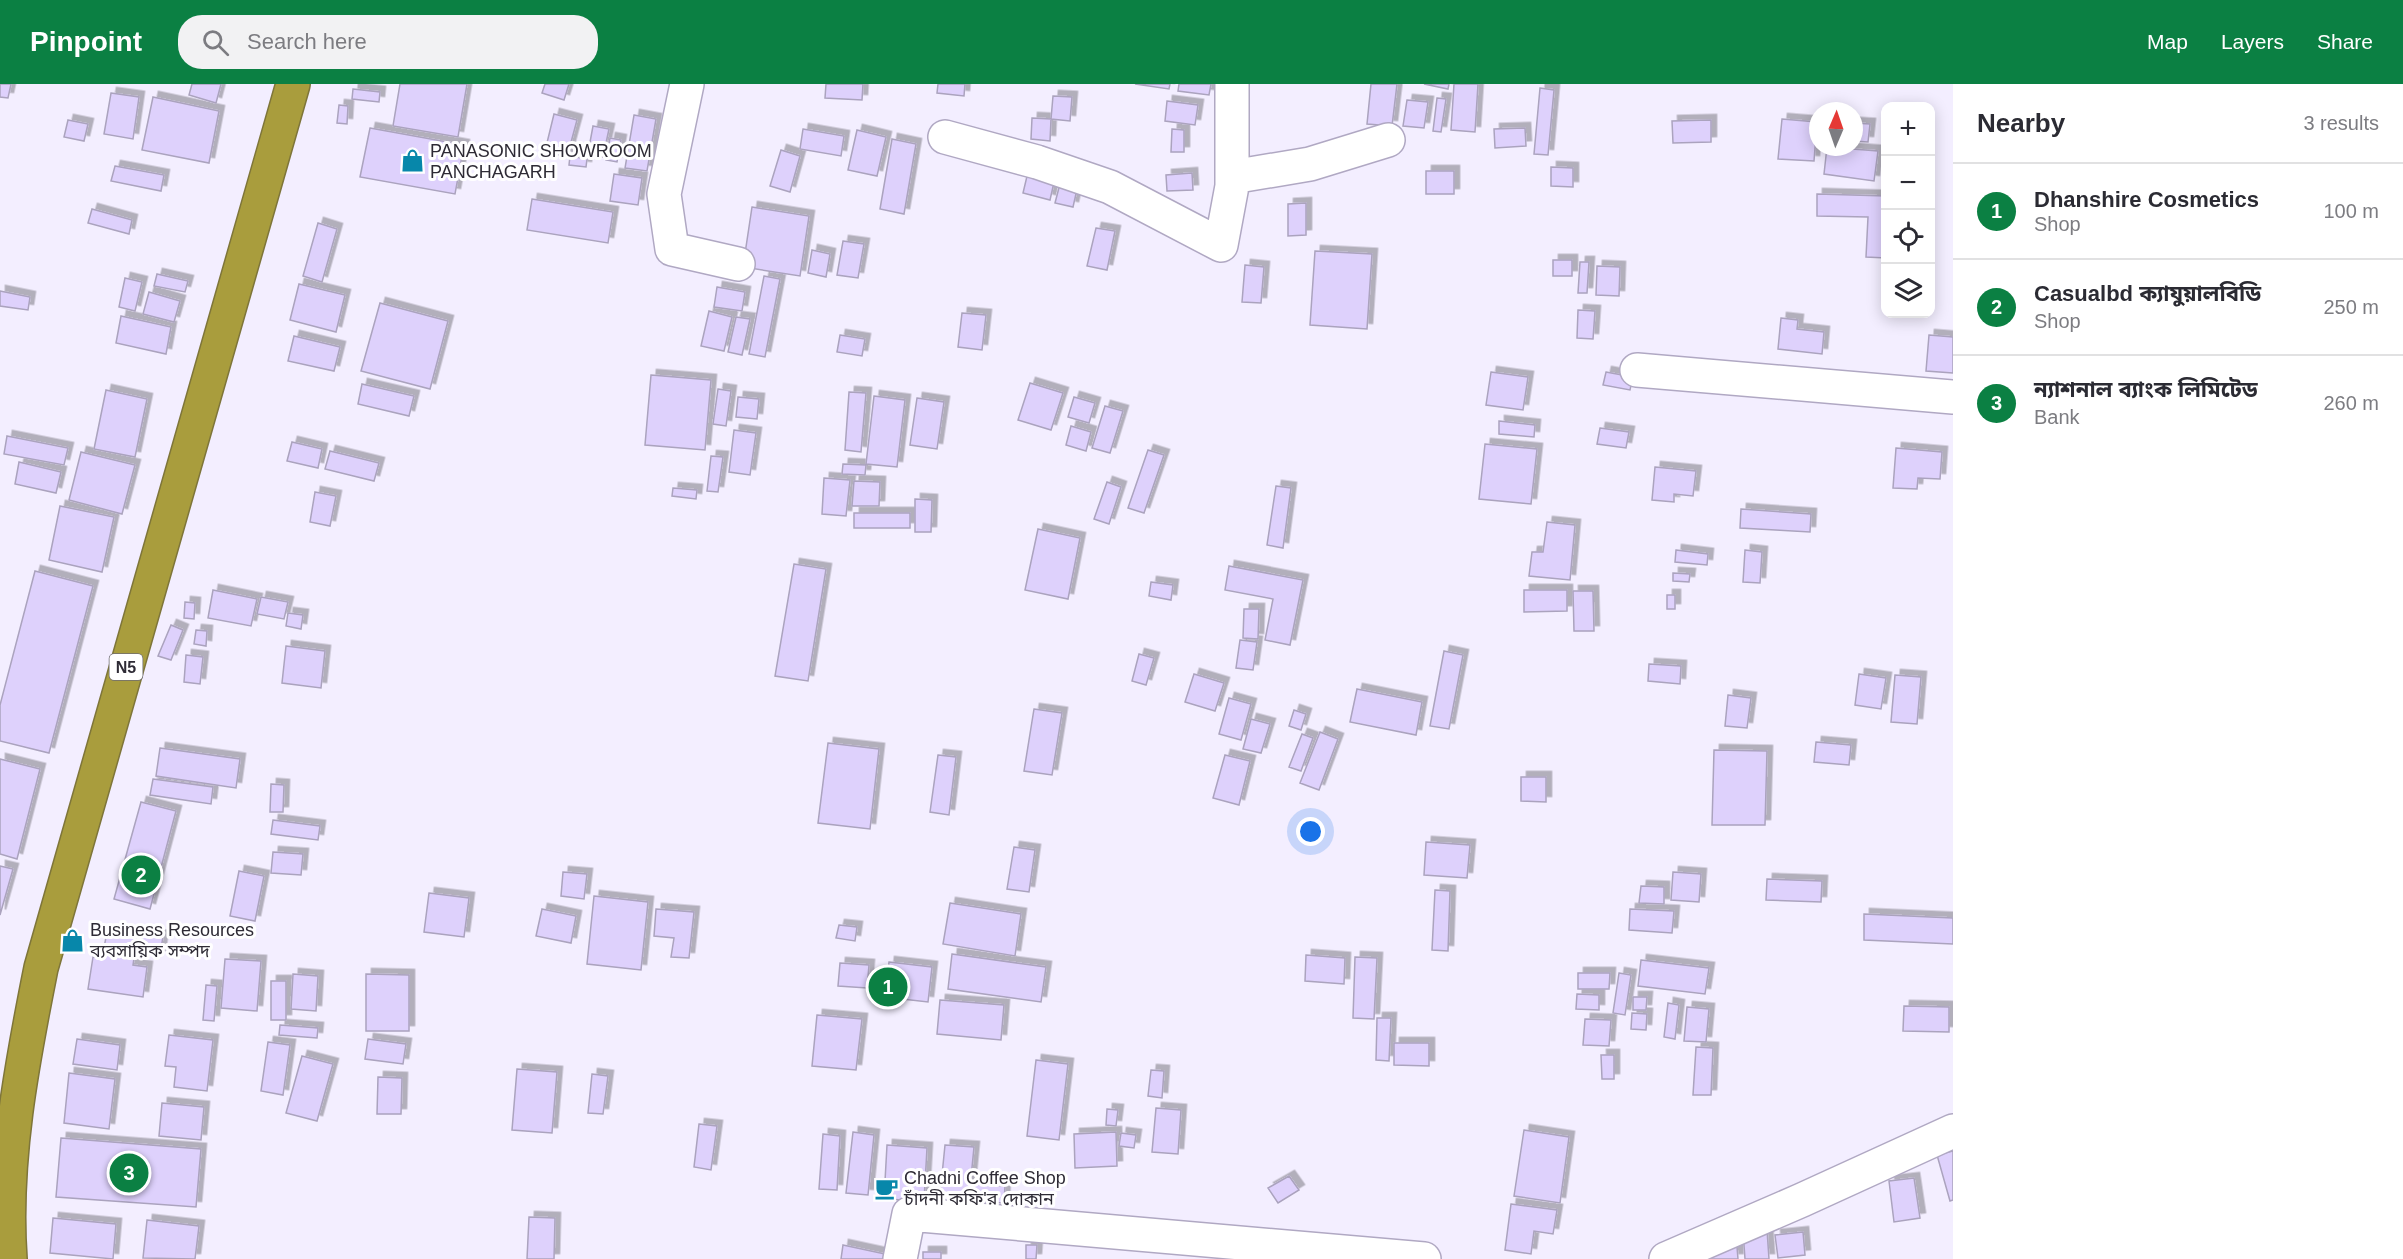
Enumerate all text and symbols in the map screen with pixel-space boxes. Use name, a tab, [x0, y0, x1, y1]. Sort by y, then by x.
search box	[178, 15, 598, 69]
text: Pinpoint	[30, 26, 142, 57]
icon: search	[199, 26, 232, 59]
text: Search here	[247, 29, 367, 54]
text: Map	[2147, 30, 2188, 53]
text: Layers	[2221, 30, 2284, 53]
text: Share	[2317, 30, 2373, 53]
north arrow	[1809, 102, 1863, 156]
map controls	[1881, 102, 1935, 318]
button: +	[1881, 102, 1935, 156]
text: Nearby	[1977, 108, 2065, 138]
text: 3 results	[2303, 112, 2379, 134]
place label: PANASONIC SHOWROOM PANCHAGARH	[430, 141, 652, 182]
shop icon: PANASONIC SHOWROOM PANCHAGARH	[399, 148, 425, 174]
button: −	[1881, 156, 1935, 210]
text: Dhanshire Cosmetics	[2034, 187, 2259, 212]
text: 1	[1991, 200, 2002, 222]
text: 100 m	[2323, 200, 2379, 222]
button: locate	[1881, 210, 1935, 264]
text: Shop	[2034, 213, 2081, 235]
button: layers	[1881, 264, 1935, 318]
text: Casualbd ক্যাযুয়ালবিডি	[2034, 281, 2261, 306]
text: 2	[1991, 296, 2002, 318]
text: 250 m	[2323, 296, 2379, 318]
text: Shop	[2034, 310, 2081, 332]
text: ন্যাশনাল ব্যাংক লিমিটেড	[2034, 377, 2258, 402]
text: 3	[1991, 392, 2002, 414]
text: 260 m	[2323, 392, 2379, 414]
text: Bank	[2034, 406, 2080, 428]
road number: N5	[110, 654, 142, 680]
your location	[1296, 817, 1325, 846]
pin: 2	[122, 852, 160, 898]
place label: Business Resources ব্যবসায়িক সম্পদ	[89, 920, 254, 961]
shop icon: Business Resources ব্যবসায়িক সম্পদ	[59, 927, 85, 953]
pin: 1	[868, 964, 908, 1010]
pin: 3	[110, 1150, 148, 1196]
place label: Chadni Coffee Shop চাঁদনী কফি'র দোকান	[903, 1168, 1066, 1209]
cafe icon: Chadni Coffee Shop চাঁদনী কফি'র দোকান	[873, 1175, 899, 1201]

